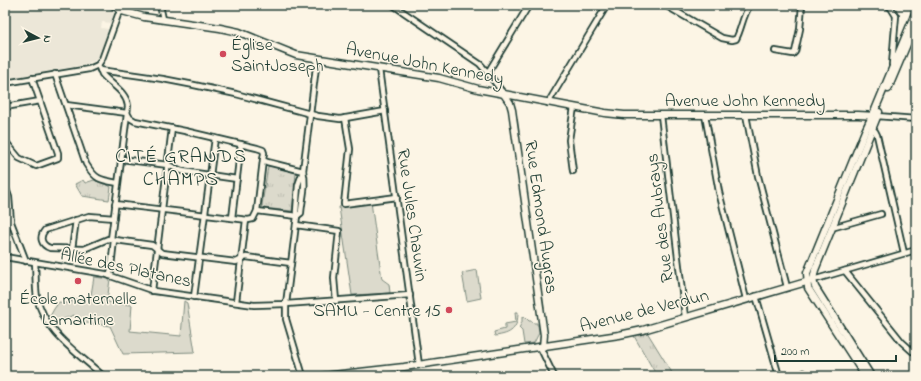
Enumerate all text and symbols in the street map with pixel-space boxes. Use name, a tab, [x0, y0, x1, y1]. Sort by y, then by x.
north arrow	[18, 18, 58, 58]
place label: Église SaintJoseph	[231, 33, 324, 80]
text: N	[39, 34, 55, 44]
street label: Avenue John Kennedy	[343, 37, 506, 93]
marker: Église SaintJoseph	[218, 49, 228, 59]
street label: Avenue John Kennedy	[665, 89, 825, 115]
street label: Rue Edmond Augras	[515, 139, 564, 296]
district label: CITÉ GRANDS CHAMPS	[115, 143, 247, 195]
street label: Rue Jules Chauvin	[389, 147, 433, 284]
street label: Rue des Aubrays	[640, 152, 682, 284]
street label: Allée des Platanes	[58, 242, 194, 296]
marker: École maternelle Lamartine	[73, 276, 83, 286]
street label: Avenue de Verdun	[577, 283, 712, 341]
place label: École maternelle Lamartine	[19, 287, 138, 334]
place label: SAMU - Centre 15	[313, 299, 441, 325]
marker: SAMU - Centre 15	[444, 305, 454, 315]
scale bar	[775, 337, 896, 363]
text: 200 m	[781, 343, 810, 361]

